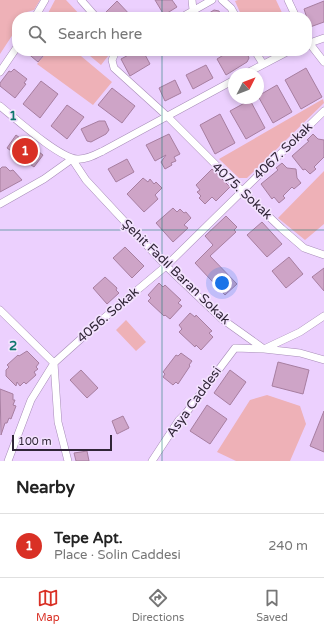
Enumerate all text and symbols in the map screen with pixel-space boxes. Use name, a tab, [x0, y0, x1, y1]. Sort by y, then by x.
search box	[12, 12, 312, 56]
icon: search	[26, 23, 48, 45]
text: Search here	[58, 25, 142, 43]
north arrow	[228, 68, 264, 104]
text: 1	[9, 108, 17, 124]
street label: 4067. Sokak	[250, 119, 316, 183]
pin: 1	[12, 136, 38, 166]
street label: 4075. Sokak	[209, 159, 275, 223]
street label: Şehit Fadıl Baran Sokak	[119, 216, 233, 328]
your location	[212, 273, 232, 293]
street label: 4056. Sokak	[74, 284, 142, 346]
text: 2	[9, 338, 17, 354]
street label: Asya Caddesi	[163, 364, 225, 440]
scale bar	[12, 433, 112, 452]
text: 100 m	[18, 435, 52, 448]
text: Nearby	[16, 477, 75, 498]
text: Tepe Apt.	[54, 529, 123, 547]
text: 1	[25, 538, 33, 554]
text: 240 m	[268, 538, 308, 554]
text: Place · Solin Caddesi	[54, 547, 181, 563]
tab: Map	[36, 587, 60, 624]
tab: Directions	[132, 587, 184, 624]
tab: Saved	[256, 587, 288, 624]

